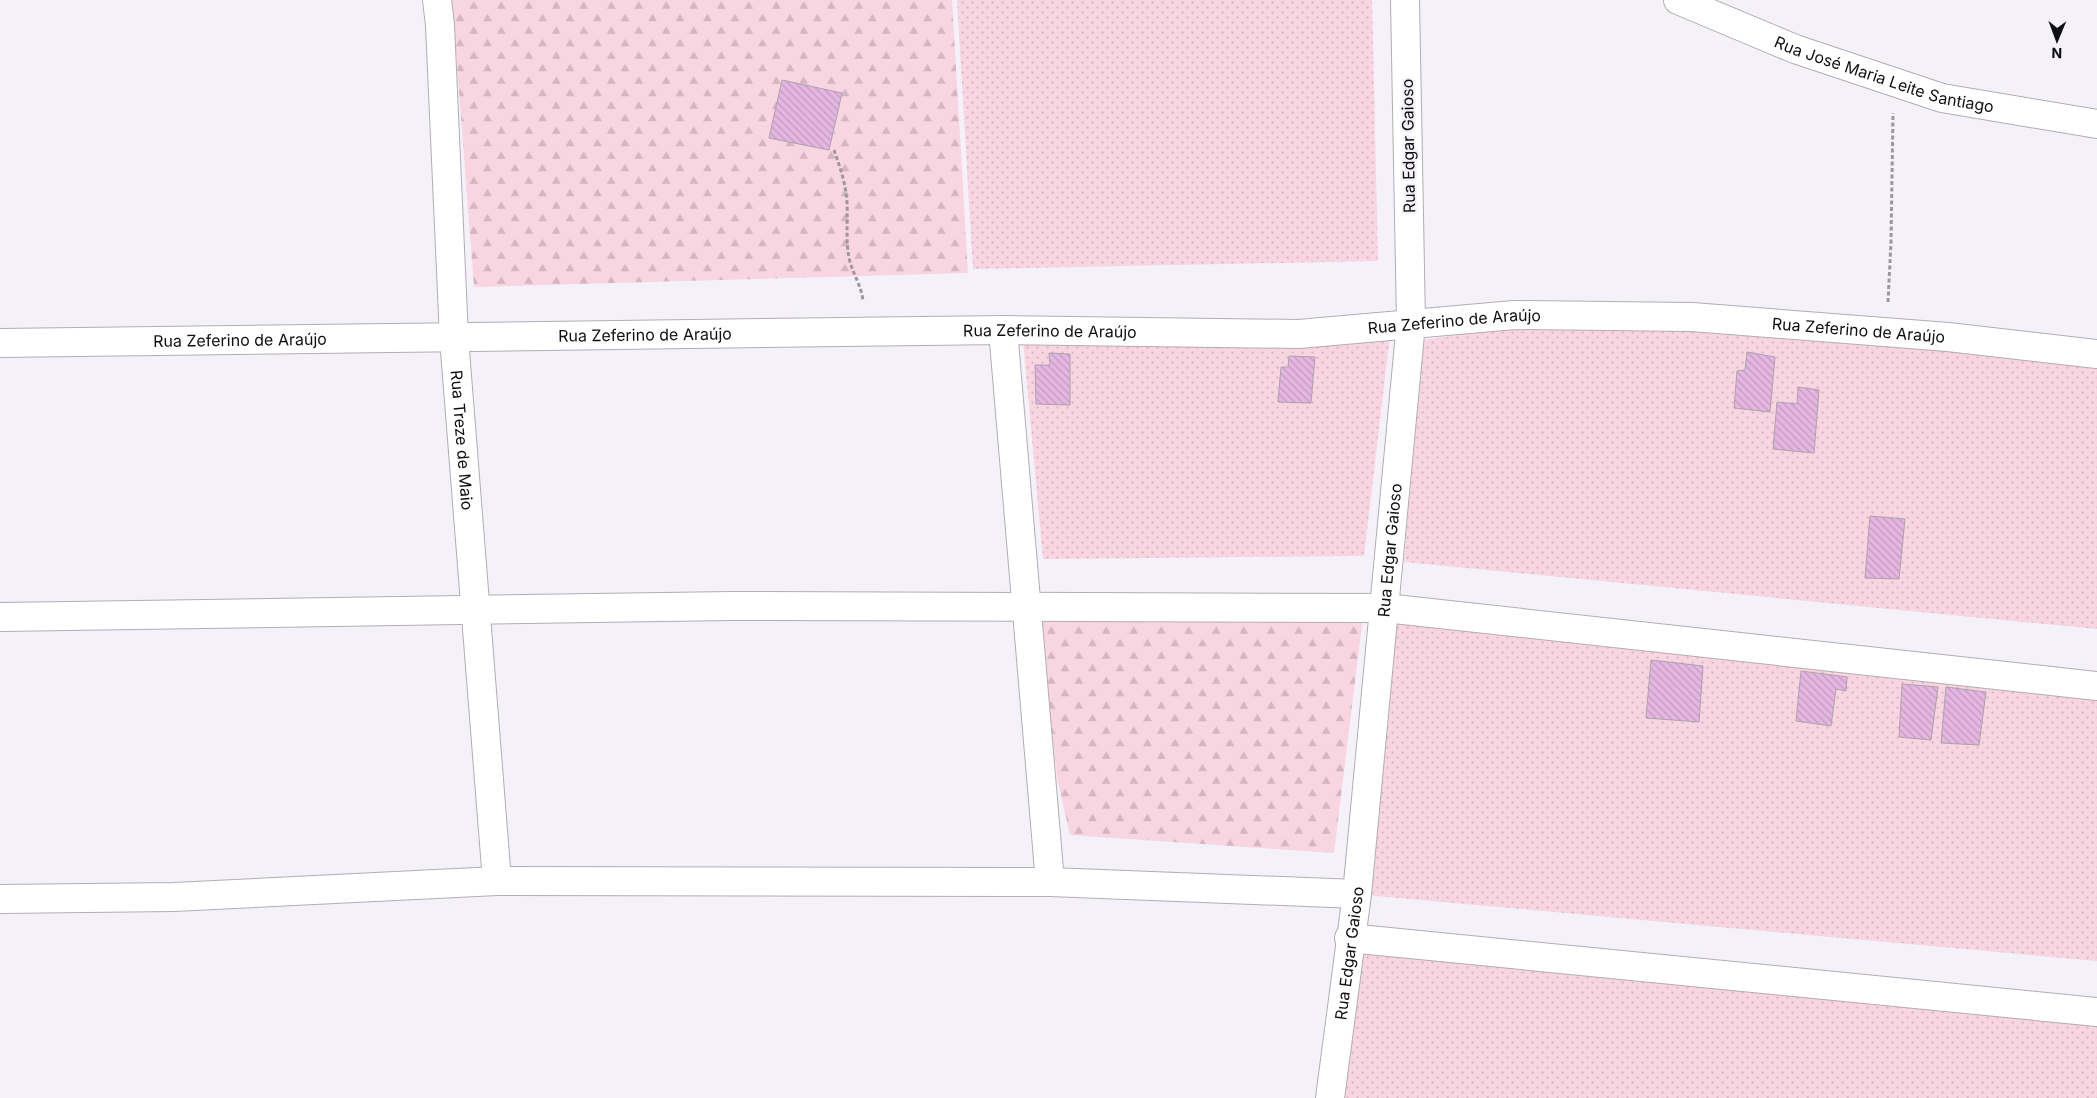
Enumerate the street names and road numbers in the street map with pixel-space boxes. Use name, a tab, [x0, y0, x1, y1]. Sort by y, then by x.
street label: Rua José Maria Leite Santiago	[1772, 32, 1995, 117]
street label: Rua Edgar Gaioso	[1397, 79, 1419, 213]
street label: Rua Zeferino de Araújo	[1367, 305, 1541, 338]
street label: Rua Zeferino de Araújo	[1771, 313, 1946, 347]
street label: Rua Zeferino de Araújo	[963, 320, 1137, 342]
street label: Rua Zeferino de Araújo	[558, 324, 732, 346]
street label: Rua Zeferino de Araújo	[153, 329, 327, 351]
street label: Rua Treze de Maio	[447, 369, 478, 511]
street label: Rua Edgar Gaioso	[1373, 482, 1406, 618]
street label: Rua Edgar Gaioso	[1330, 886, 1368, 1021]

